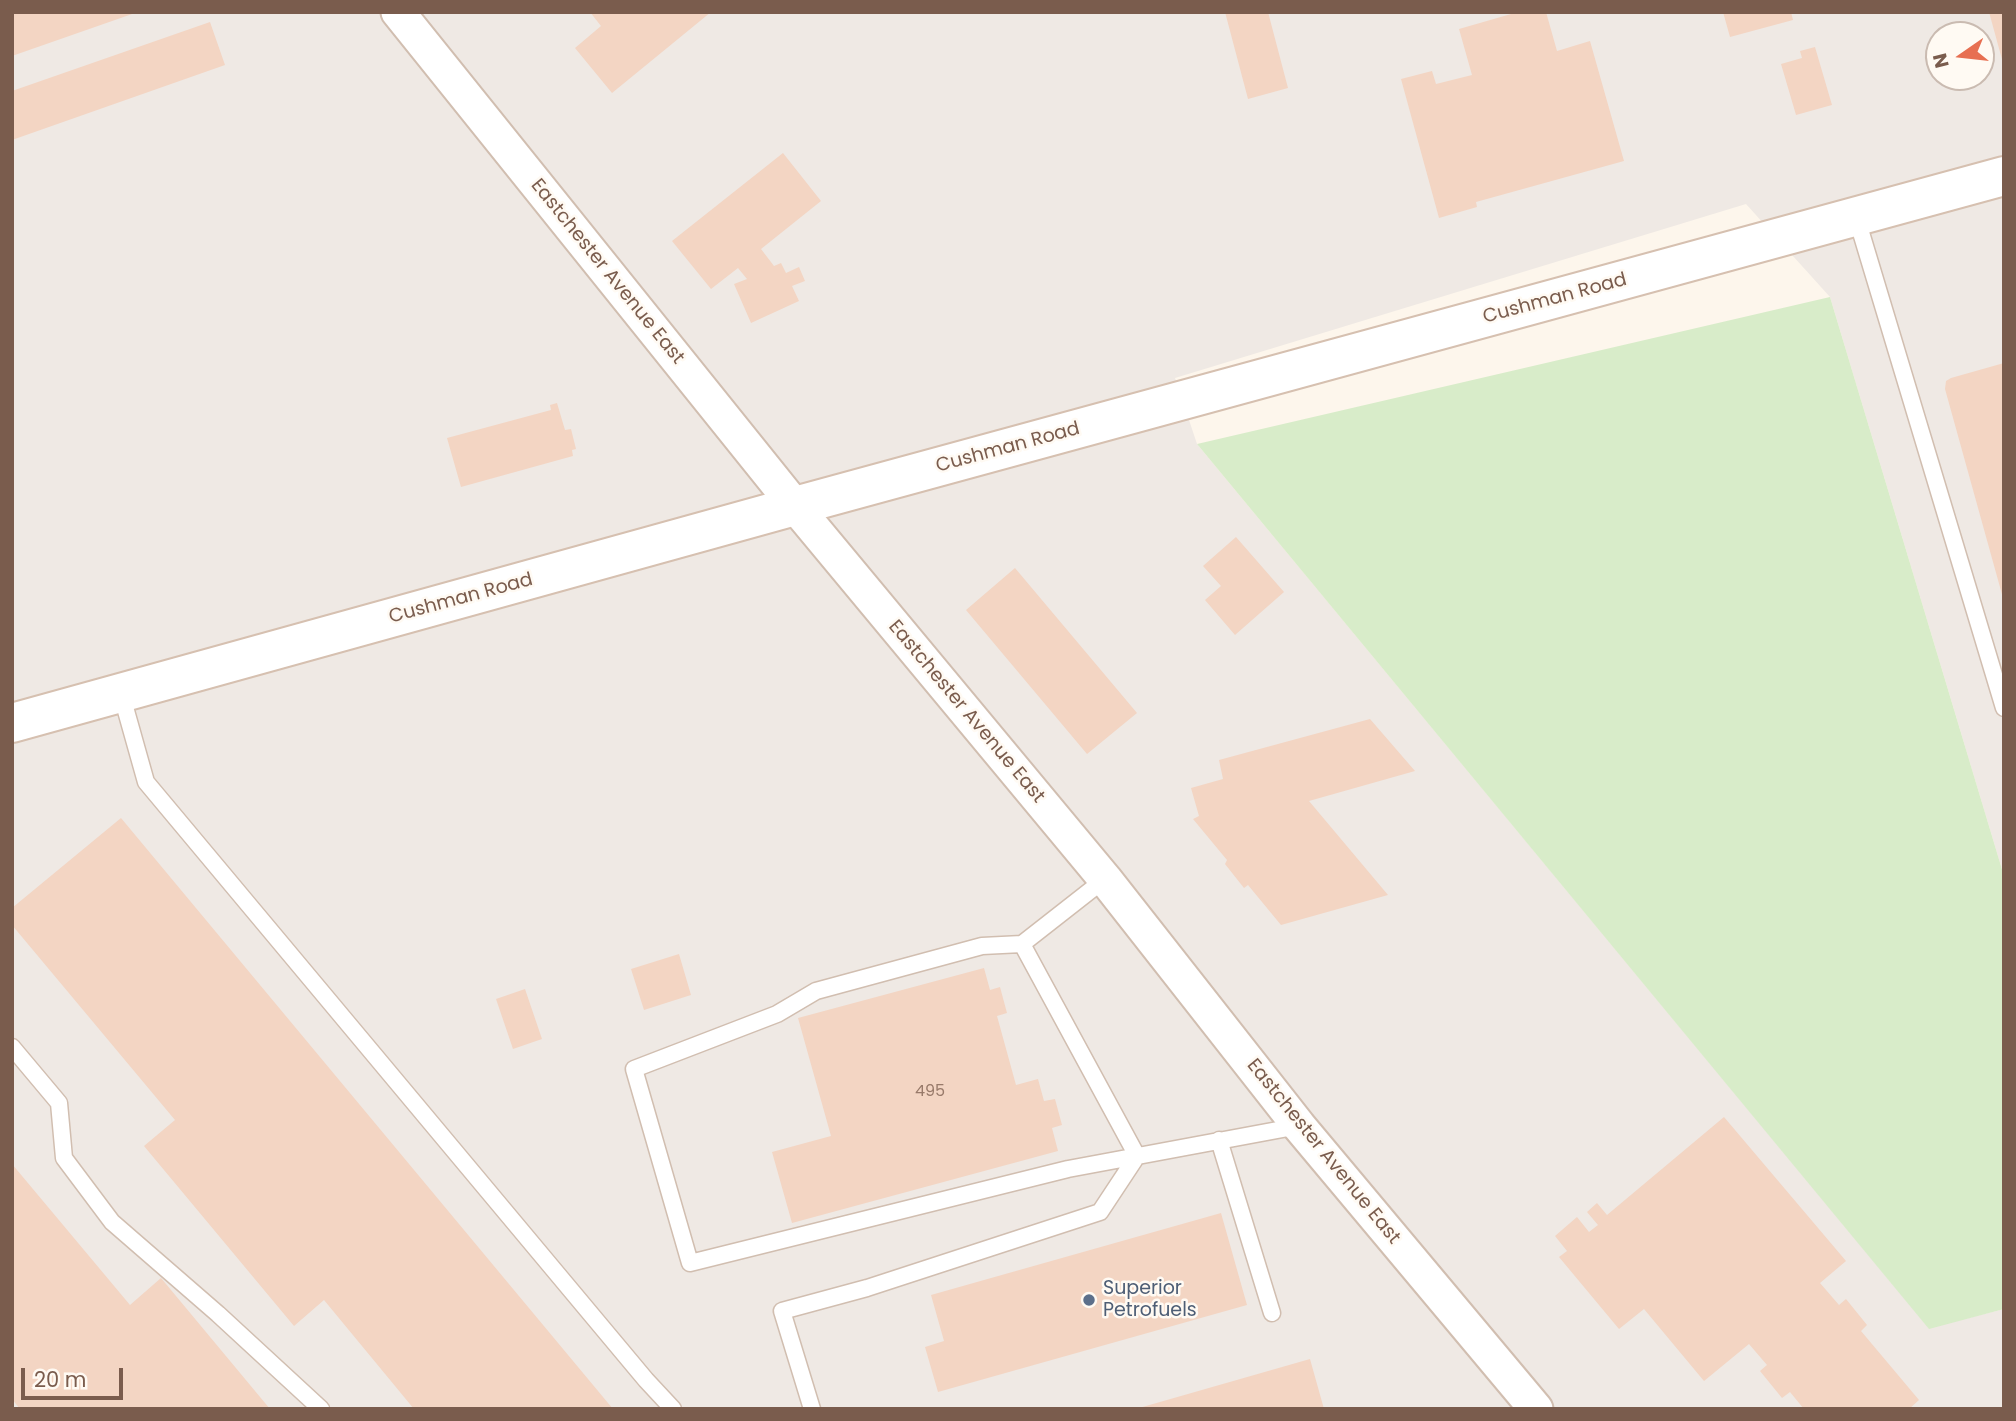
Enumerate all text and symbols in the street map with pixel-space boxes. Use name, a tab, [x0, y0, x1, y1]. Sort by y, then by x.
north arrow	[1925, 21, 1995, 91]
text: N	[1926, 51, 1956, 71]
street label: Eastchester Avenue East	[525, 175, 689, 369]
street label: Cushman Road	[1481, 269, 1629, 329]
street label: Cushman Road	[934, 418, 1082, 478]
street label: Cushman Road	[387, 569, 535, 629]
street label: Eastchester Avenue East	[883, 616, 1049, 808]
street label: Eastchester Avenue East	[1241, 1055, 1405, 1249]
house number: 495	[915, 1082, 945, 1102]
place label: Superior Petrofuels	[1103, 1278, 1197, 1322]
marker: Superior Petrofuels	[1081, 1292, 1097, 1308]
scale bar	[24, 1354, 126, 1398]
text: 20 m	[34, 1365, 87, 1394]

